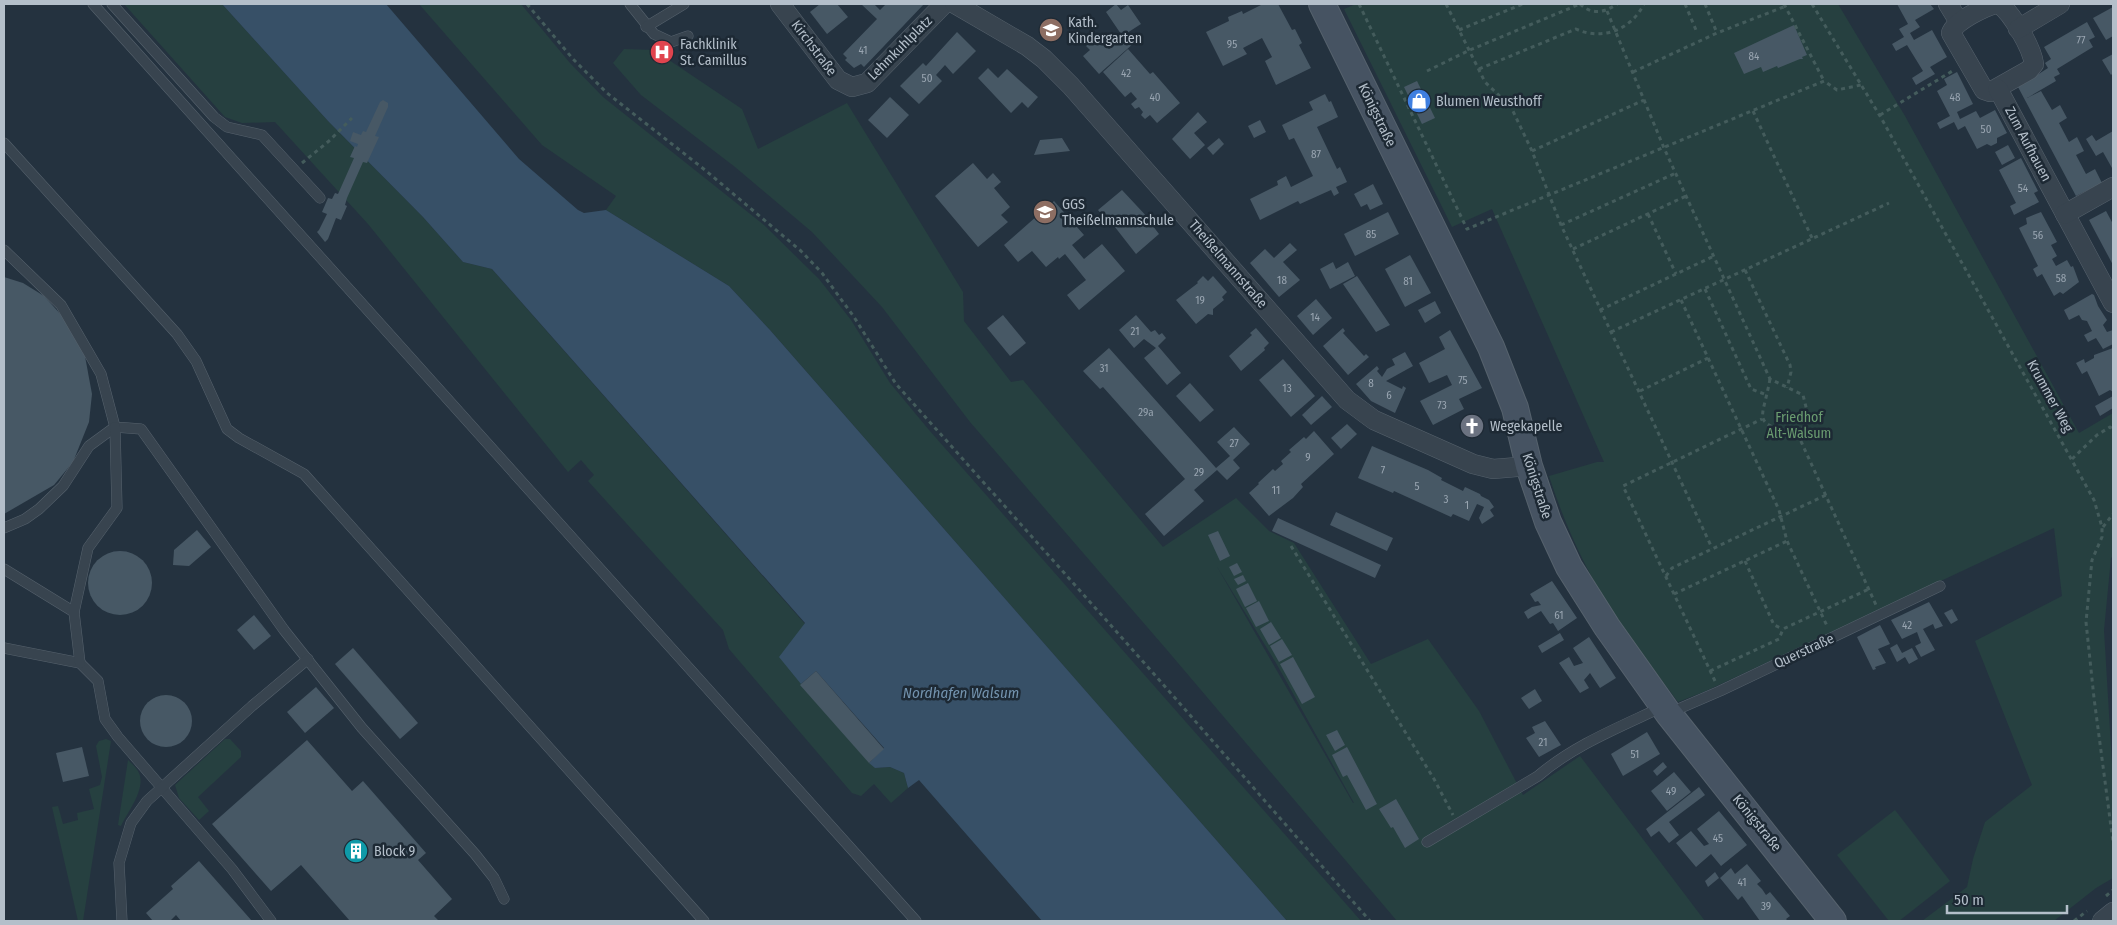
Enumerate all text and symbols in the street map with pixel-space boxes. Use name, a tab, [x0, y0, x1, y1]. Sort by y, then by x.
street label: Lehmkuhlplatz	[864, 12, 936, 84]
place label: Kath. Kindergarten	[1068, 14, 1142, 47]
street label: Kirchstraße	[788, 17, 840, 79]
school or university icon: Kath. Kindergarten	[1038, 17, 1064, 43]
house number: 77	[2077, 34, 2086, 47]
place label: Fachklinik St. Camillus	[680, 36, 747, 69]
house number: 95	[1227, 38, 1237, 51]
hospital icon: Fachklinik St. Camillus	[649, 39, 675, 65]
house number: 41	[858, 44, 868, 57]
house number: 84	[1749, 50, 1760, 63]
house number: 42	[1121, 67, 1131, 80]
house number: 50	[922, 72, 933, 85]
street label: Königstraße	[1354, 81, 1400, 149]
shop icon: Blumen Weusthoff	[1406, 88, 1432, 114]
house number: 40	[1149, 91, 1161, 104]
house number: 48	[1950, 91, 1961, 104]
place label: Blumen Weusthoff	[1436, 93, 1543, 110]
street label: Zum Aufhauen	[2001, 104, 2055, 184]
house number: 50	[1981, 123, 1992, 136]
house number: 87	[1311, 148, 1321, 161]
house number: 54	[2018, 182, 2029, 195]
place label: GGS Theißelmannschule	[1062, 196, 1174, 229]
school or university icon: GGS Theißelmannschule	[1032, 199, 1058, 225]
street label: Theißelmannstraße	[1185, 217, 1271, 312]
house number: 85	[1366, 228, 1376, 241]
house number: 56	[2033, 229, 2044, 242]
house number: 58	[2056, 272, 2067, 285]
house number: 18	[1277, 274, 1287, 287]
house number: 81	[1403, 275, 1413, 288]
house number: 19	[1195, 294, 1205, 307]
house number: 14	[1310, 311, 1320, 324]
house number: 21	[1131, 325, 1139, 338]
street label: Krummer Weg	[2023, 357, 2077, 436]
house number: 31	[1100, 362, 1109, 375]
house number: 75	[1458, 374, 1468, 387]
house number: 8	[1368, 377, 1374, 390]
house number: 13	[1282, 382, 1292, 395]
house number: 6	[1386, 389, 1392, 402]
house number: 73	[1437, 399, 1447, 412]
house number: 29a	[1138, 406, 1154, 419]
park label: Friedhof Alt-Walsum	[1767, 409, 1831, 442]
church icon: Wegekapelle	[1459, 413, 1485, 439]
place label: Wegekapelle	[1490, 418, 1562, 435]
house number: 27	[1229, 437, 1239, 450]
house number: 9	[1305, 451, 1311, 464]
street label: Königstraße	[1518, 451, 1556, 521]
house number: 7	[1381, 464, 1386, 477]
house number: 29	[1194, 466, 1204, 479]
house number: 5	[1414, 480, 1420, 493]
house number: 11	[1272, 484, 1280, 497]
house number: 3	[1444, 493, 1449, 506]
house number: 1	[1465, 499, 1469, 512]
house number: 61	[1554, 609, 1564, 622]
house number: 42	[1902, 619, 1912, 632]
street label: Querstraße	[1771, 630, 1837, 672]
water label: Nordhafen Walsum	[903, 684, 1019, 702]
house number: 21	[1539, 736, 1547, 749]
house number: 51	[1631, 748, 1639, 761]
house number: 49	[1666, 785, 1676, 798]
street label: Königstraße	[1729, 791, 1785, 855]
house number: 45	[1713, 832, 1723, 845]
building icon: Block 9	[343, 838, 369, 864]
place label: Block 9	[374, 843, 415, 860]
house number: 41	[1737, 876, 1747, 889]
scale bar	[1947, 882, 2067, 914]
text: 50 m	[1954, 891, 1984, 909]
house number: 39	[1761, 900, 1771, 913]

